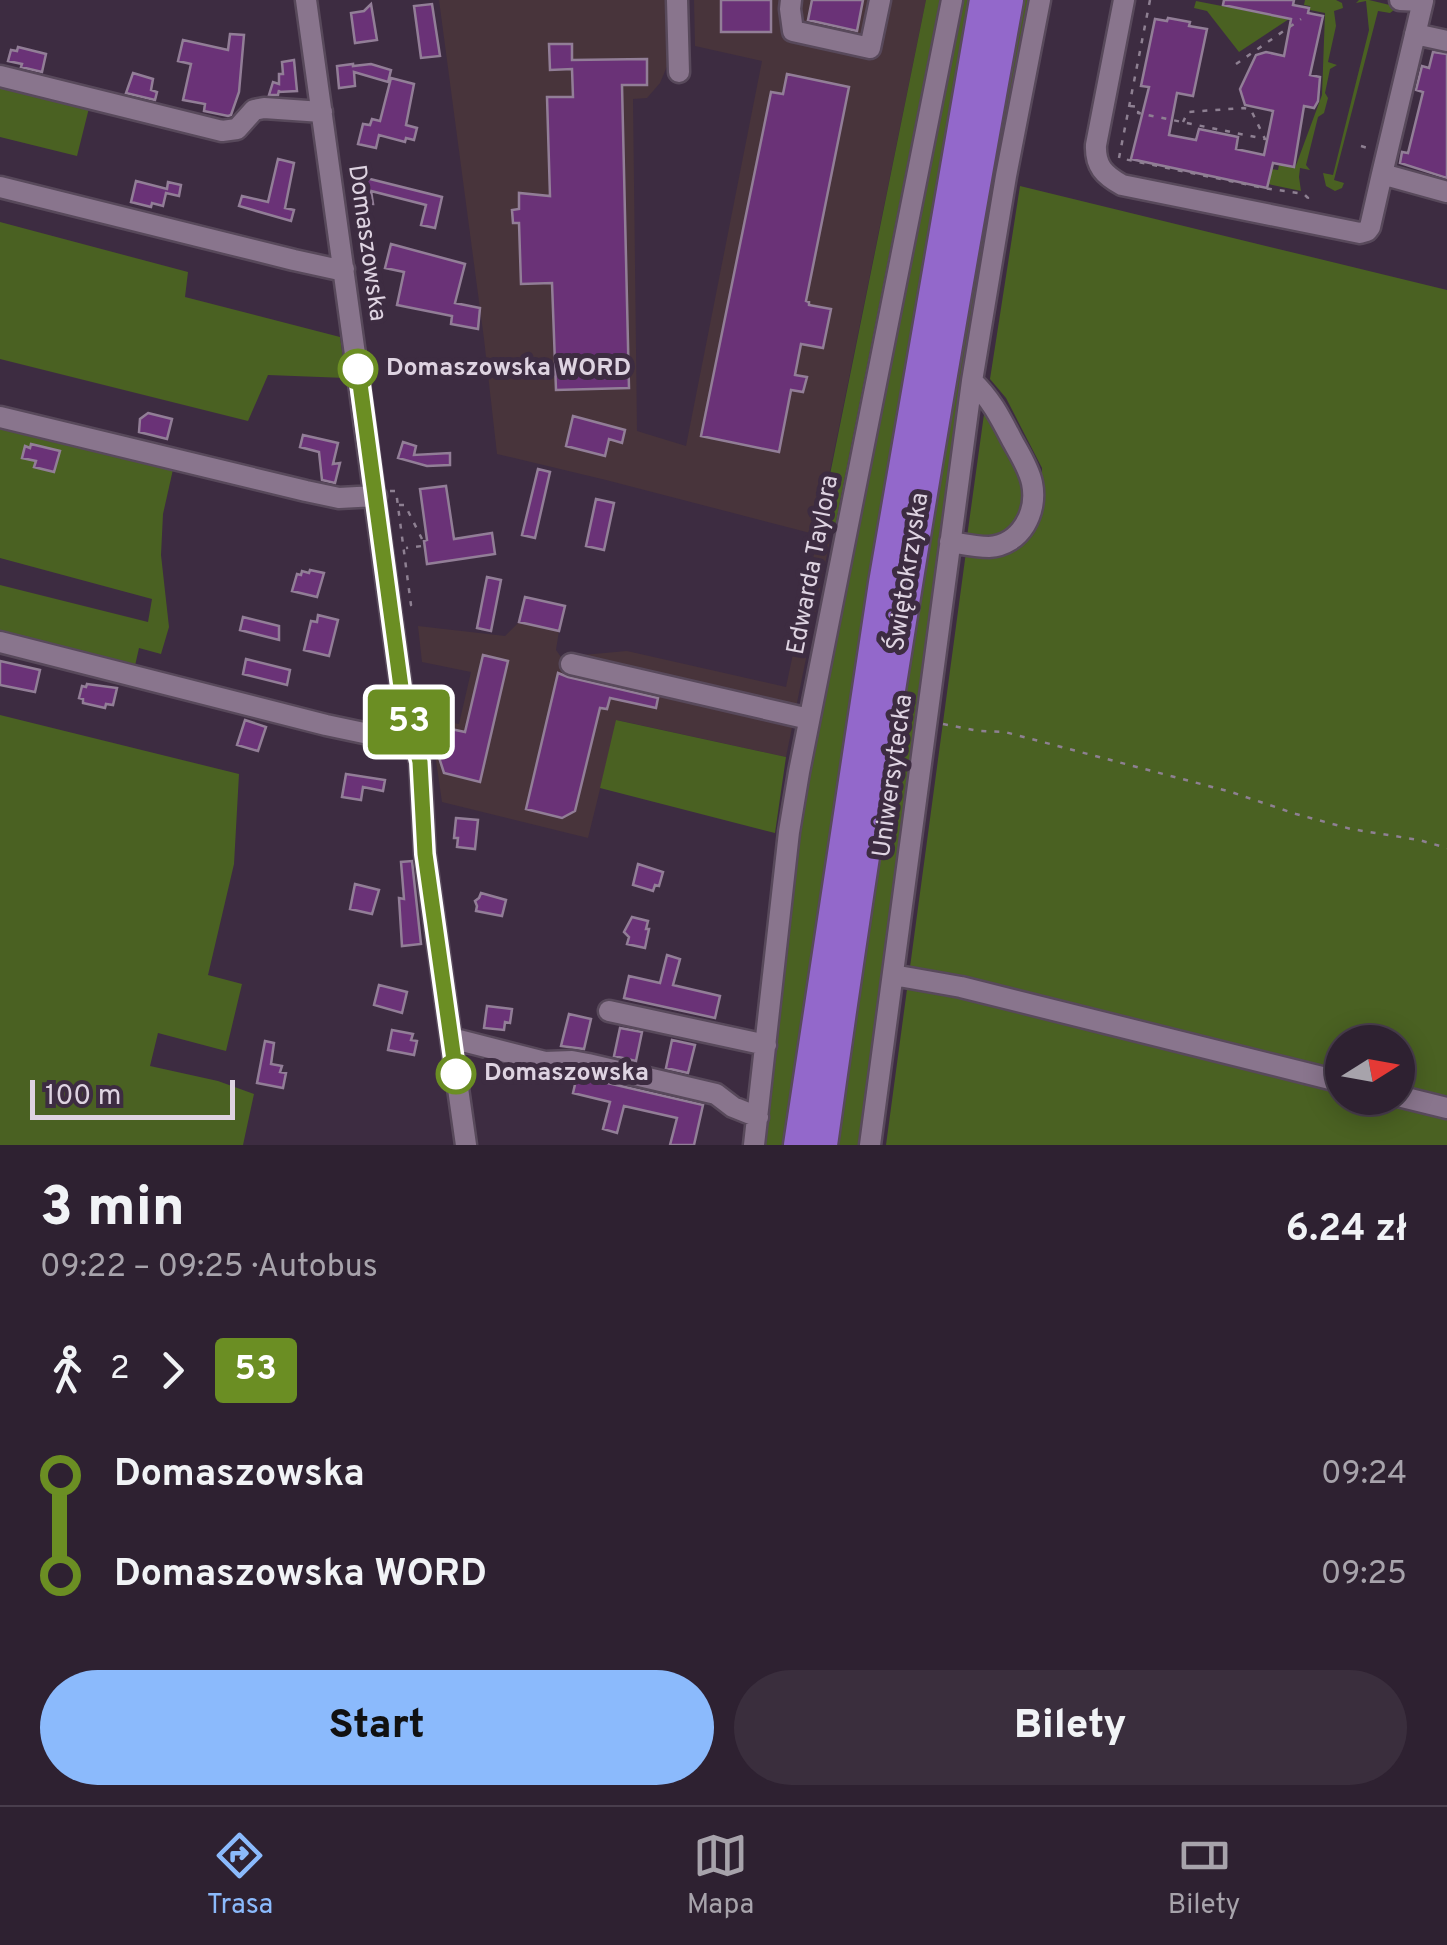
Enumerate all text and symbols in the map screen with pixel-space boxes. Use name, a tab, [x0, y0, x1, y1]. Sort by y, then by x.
street label: Domaszowska	[339, 163, 393, 323]
marker: Domaszowska WORD	[339, 350, 377, 388]
place label: Domaszowska WORD	[386, 353, 631, 385]
street label: Edwarda Taylora	[781, 472, 847, 658]
street label: Świętokrzyska	[880, 490, 937, 654]
line badge: 53	[364, 690, 454, 754]
street label: Uniwersytecka	[867, 692, 921, 860]
text: 53	[388, 700, 430, 744]
north arrow	[1325, 1025, 1415, 1115]
map controls	[1325, 1025, 1415, 1115]
marker: Domaszowska	[437, 1055, 475, 1093]
place label: Domaszowska	[484, 1058, 649, 1090]
scale bar	[30, 1075, 235, 1120]
text: 100 m	[45, 1079, 121, 1115]
text: 3 min	[40, 1175, 185, 1245]
text: 6.24 zł	[1286, 1206, 1407, 1255]
text: 09:22 – 09:25 · Autobus	[40, 1248, 378, 1288]
icon: walk	[40, 1343, 95, 1398]
icon: forward	[145, 1343, 200, 1398]
text: 53	[235, 1348, 277, 1392]
text: 2	[110, 1350, 130, 1390]
text: Domaszowska	[114, 1451, 365, 1500]
text: 09:24	[1321, 1455, 1407, 1495]
text: Domaszowska WORD	[114, 1551, 487, 1600]
text: 09:25	[1321, 1555, 1407, 1595]
button: Start	[40, 1670, 714, 1785]
button: Bilety	[734, 1670, 1407, 1785]
tab: Trasa	[207, 1828, 273, 1924]
tab: Mapa	[687, 1828, 754, 1924]
tab: Bilety	[1168, 1828, 1240, 1924]

